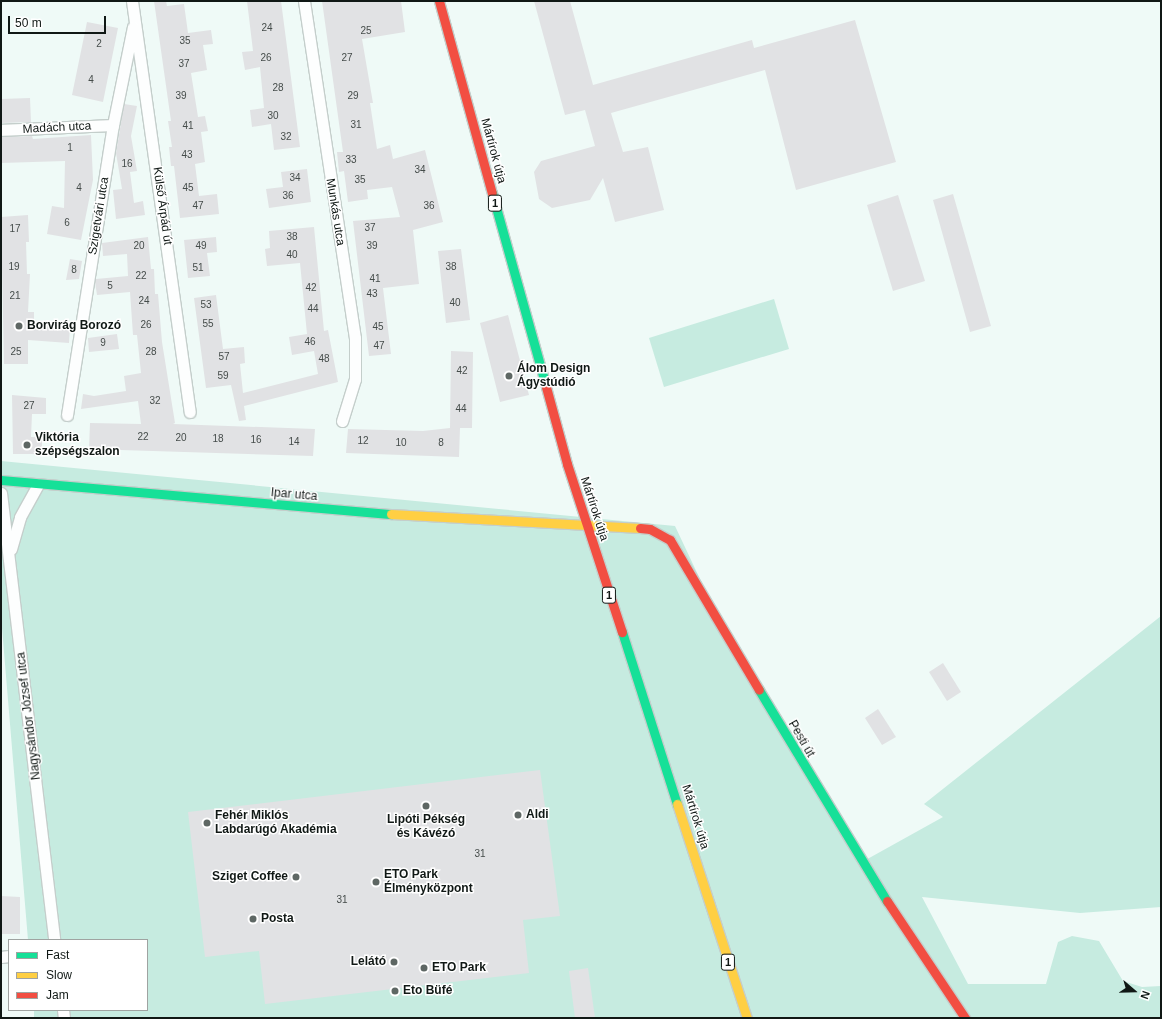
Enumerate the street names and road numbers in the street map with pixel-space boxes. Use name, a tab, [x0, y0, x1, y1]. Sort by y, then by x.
street label: Mártírok útja	[477, 117, 509, 185]
street label: Madách utca	[22, 119, 92, 137]
street label: Külső Árpád út	[149, 166, 175, 246]
street label: Szigetvári utca	[86, 176, 112, 256]
street label: Munkás utca	[323, 177, 347, 247]
road number: 1	[487, 194, 503, 212]
street label: Mártírok útja	[577, 475, 611, 543]
street label: Ipar utca	[270, 486, 318, 504]
road number: 1	[601, 586, 617, 604]
street label: Nagysándor József utca	[14, 651, 44, 781]
street label: Pesti út	[785, 718, 817, 760]
street label: Mártírok útja	[678, 783, 712, 851]
road number: 1	[720, 953, 736, 971]

